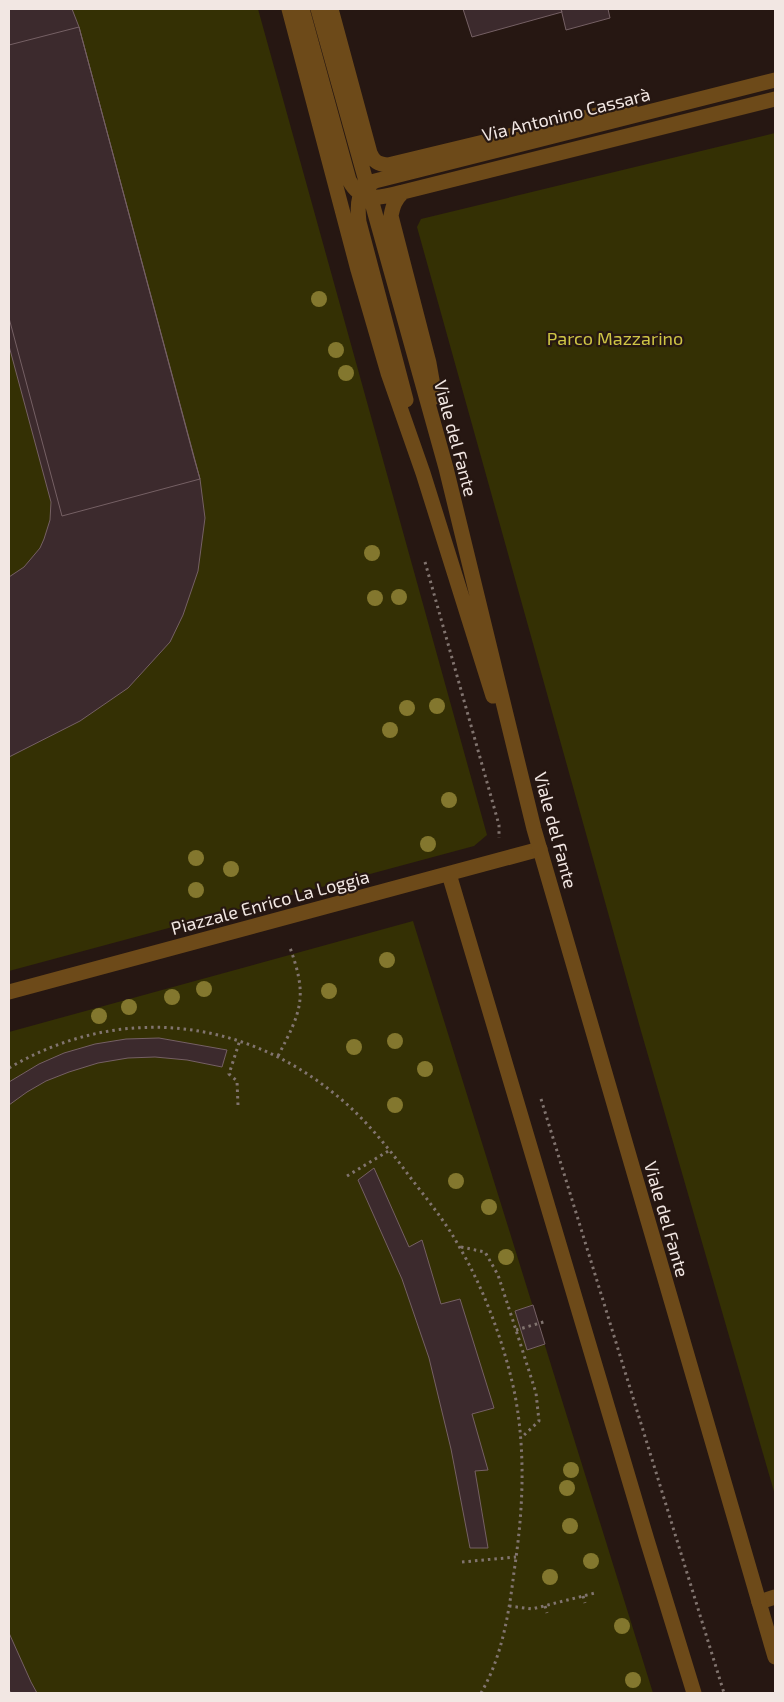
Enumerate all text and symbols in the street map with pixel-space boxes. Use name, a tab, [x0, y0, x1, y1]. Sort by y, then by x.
street label: Via Antonino Cassarà	[480, 82, 652, 146]
park label: Parco Mazzarino	[547, 327, 683, 349]
street label: Viale del Fante	[430, 377, 482, 499]
street label: Viale del Fante	[530, 769, 582, 891]
street label: Piazzale Enrico La Loggia	[168, 865, 372, 939]
street label: Viale del Fante	[640, 1159, 694, 1279]

